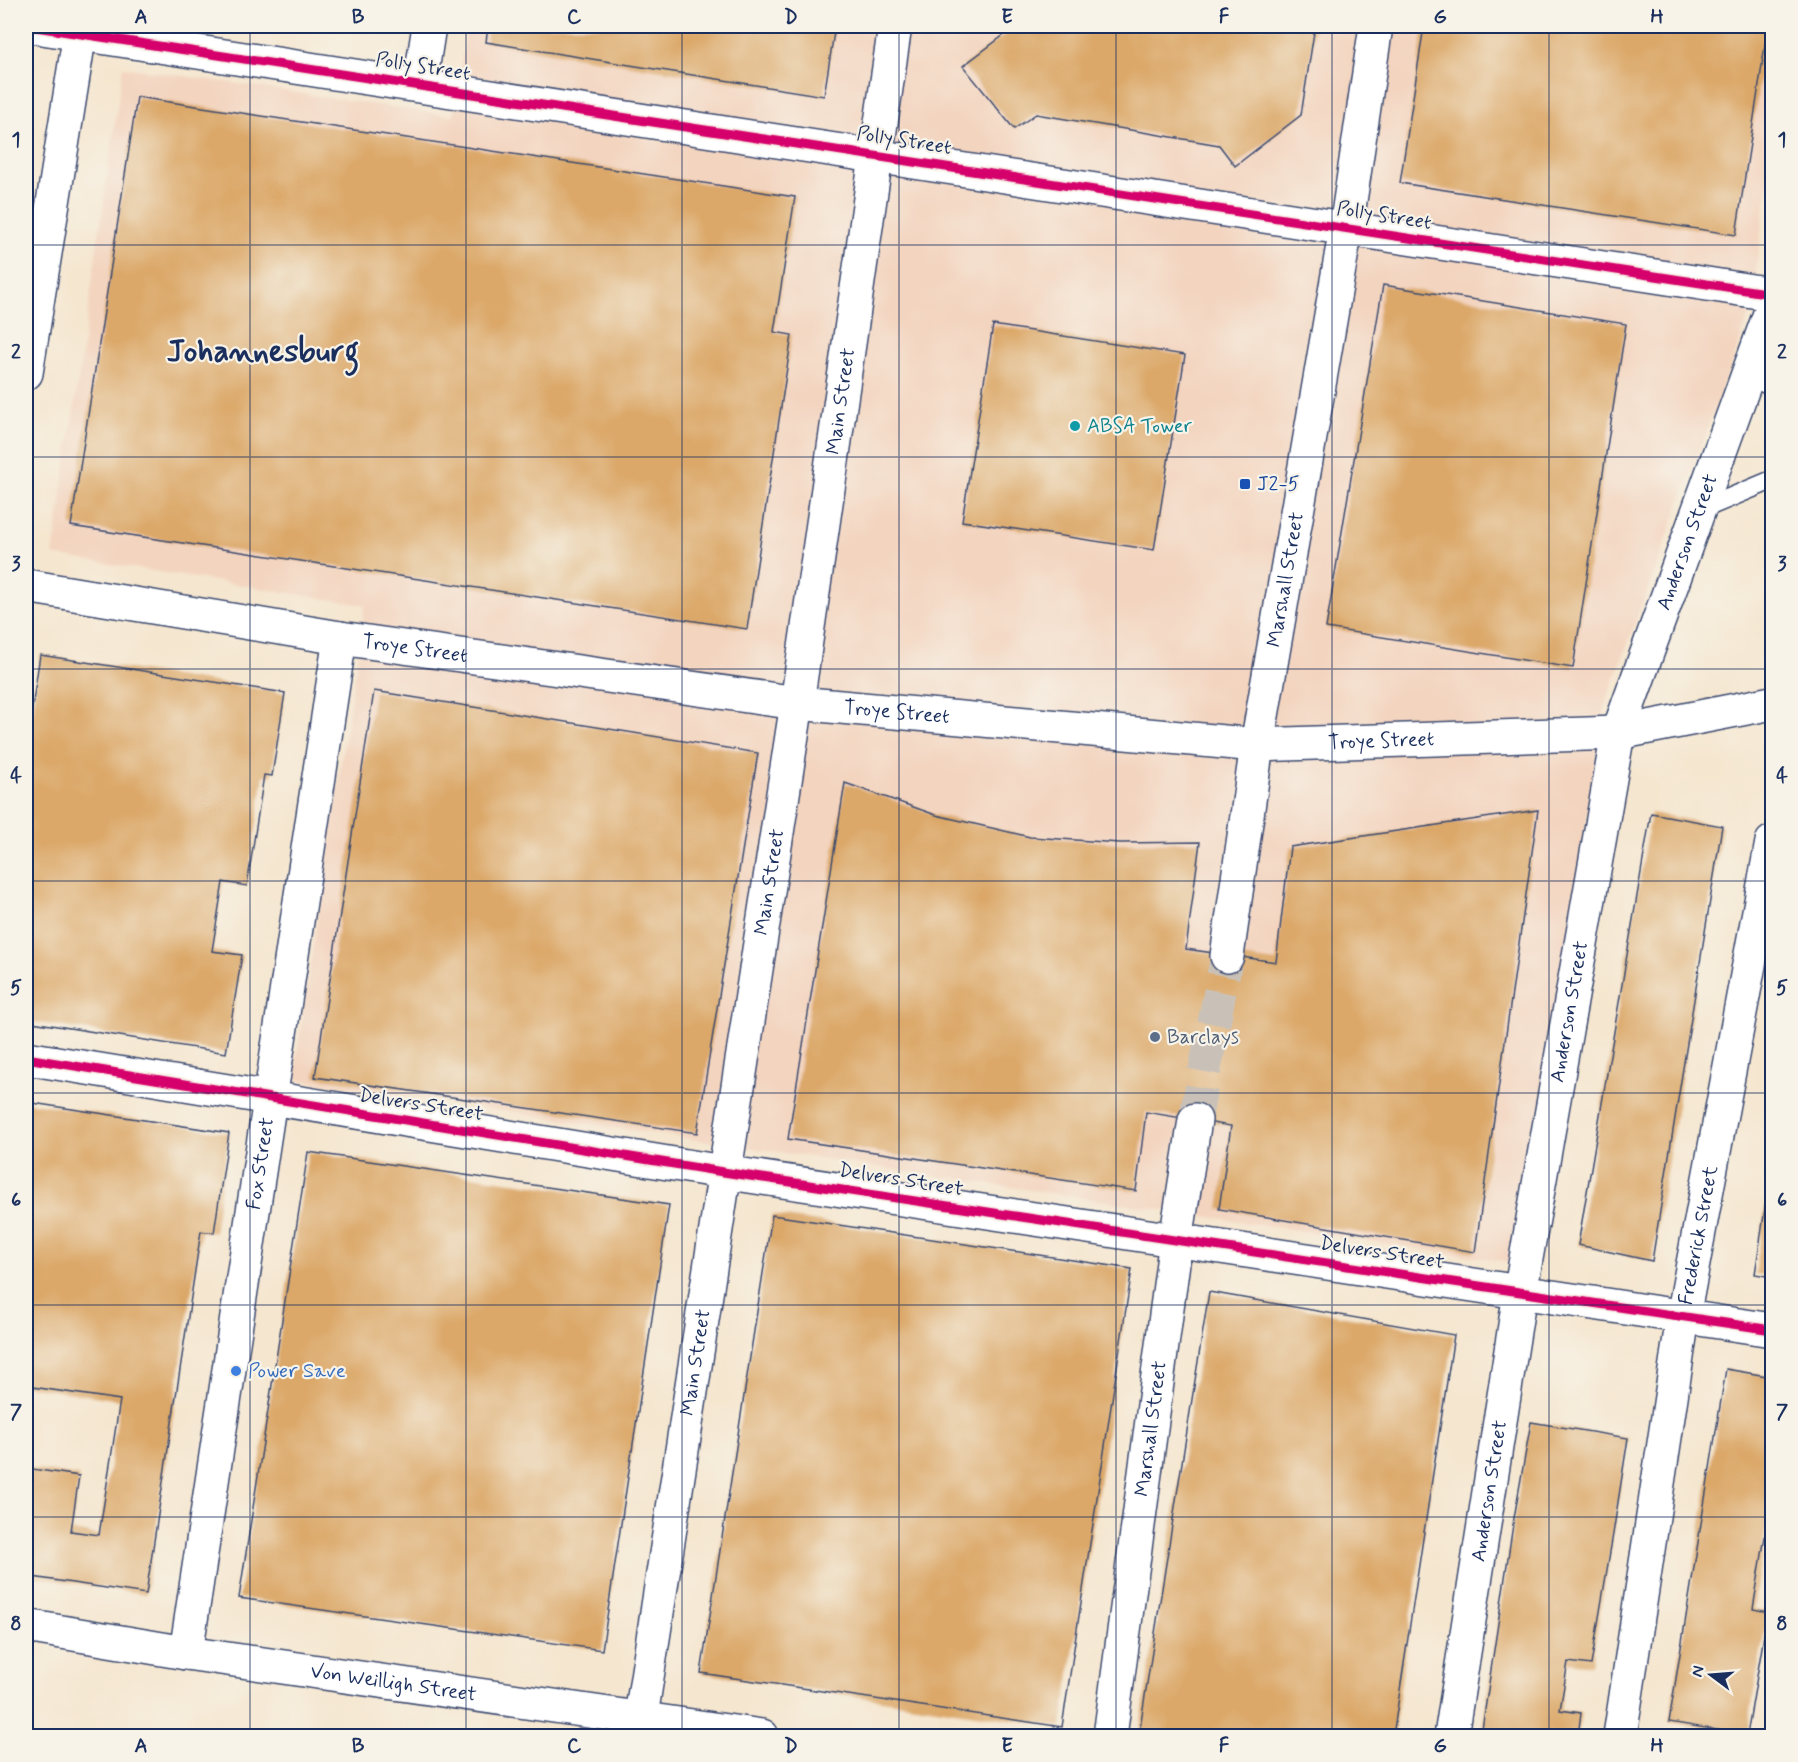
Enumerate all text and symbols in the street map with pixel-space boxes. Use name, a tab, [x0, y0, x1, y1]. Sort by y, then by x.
text: A	[134, 4, 148, 31]
text: B	[352, 4, 365, 31]
text: C	[567, 4, 582, 31]
text: D	[784, 4, 798, 31]
text: E	[1001, 4, 1013, 31]
text: F	[1219, 4, 1230, 31]
text: G	[1433, 4, 1447, 31]
text: H	[1650, 4, 1664, 31]
street label: Polly Street	[374, 46, 472, 88]
street label: Polly Street	[855, 120, 953, 162]
text: 1	[12, 127, 20, 154]
text: 1	[1778, 127, 1786, 154]
street label: Polly Street	[1335, 195, 1433, 237]
district label: Johannesburg	[167, 331, 359, 377]
text: 2	[11, 339, 21, 366]
text: 2	[1777, 339, 1787, 366]
street label: Main Street	[820, 346, 862, 456]
place label: ABSA Tower	[1087, 413, 1193, 440]
marker: ABSA Tower	[1068, 419, 1082, 433]
street label: Anderson Street	[1650, 470, 1724, 614]
place label: J2-5	[1257, 471, 1299, 498]
marker: J2-5	[1238, 477, 1252, 491]
street label: Marshall Street	[1261, 510, 1310, 649]
text: 3	[11, 551, 21, 578]
text: 3	[1777, 551, 1787, 578]
street label: Troye Street	[361, 628, 469, 670]
street label: Troye Street	[843, 694, 951, 730]
street label: Troye Street	[1328, 726, 1435, 756]
text: 4	[10, 763, 22, 790]
text: 4	[1776, 763, 1788, 790]
street label: Main Street	[748, 827, 791, 937]
street label: Anderson Street	[1544, 939, 1595, 1084]
text: 5	[10, 975, 22, 1002]
text: 5	[1776, 975, 1788, 1002]
place label: Barclays	[1167, 1024, 1239, 1051]
marker: Barclays	[1148, 1030, 1162, 1044]
street label: Delvers Street	[357, 1082, 485, 1128]
street label: Fox Street	[240, 1116, 281, 1212]
street label: Delvers Street	[837, 1157, 965, 1203]
street label: Frederick Street	[1672, 1163, 1725, 1307]
text: 6	[11, 1187, 21, 1214]
text: 6	[1777, 1187, 1787, 1214]
street label: Delvers Street	[1318, 1230, 1446, 1276]
street label: Main Street	[674, 1307, 717, 1418]
place label: Power Save	[248, 1358, 346, 1385]
street label: Marshall Street	[1128, 1359, 1173, 1498]
marker: Power Save	[229, 1364, 243, 1378]
text: 7	[10, 1399, 22, 1426]
text: 7	[1776, 1399, 1788, 1426]
street label: Anderson Street	[1465, 1418, 1514, 1564]
text: 8	[10, 1611, 22, 1638]
text: 8	[1776, 1611, 1788, 1638]
north arrow	[1681, 1645, 1741, 1705]
street label: Von Weilligh Street	[309, 1658, 478, 1708]
text: N	[1686, 1663, 1710, 1679]
text: A	[134, 1733, 148, 1760]
text: B	[352, 1733, 365, 1760]
text: C	[567, 1733, 582, 1760]
text: D	[784, 1733, 798, 1760]
text: E	[1001, 1733, 1013, 1760]
text: F	[1219, 1733, 1230, 1760]
text: G	[1433, 1733, 1447, 1760]
text: H	[1650, 1733, 1664, 1760]

